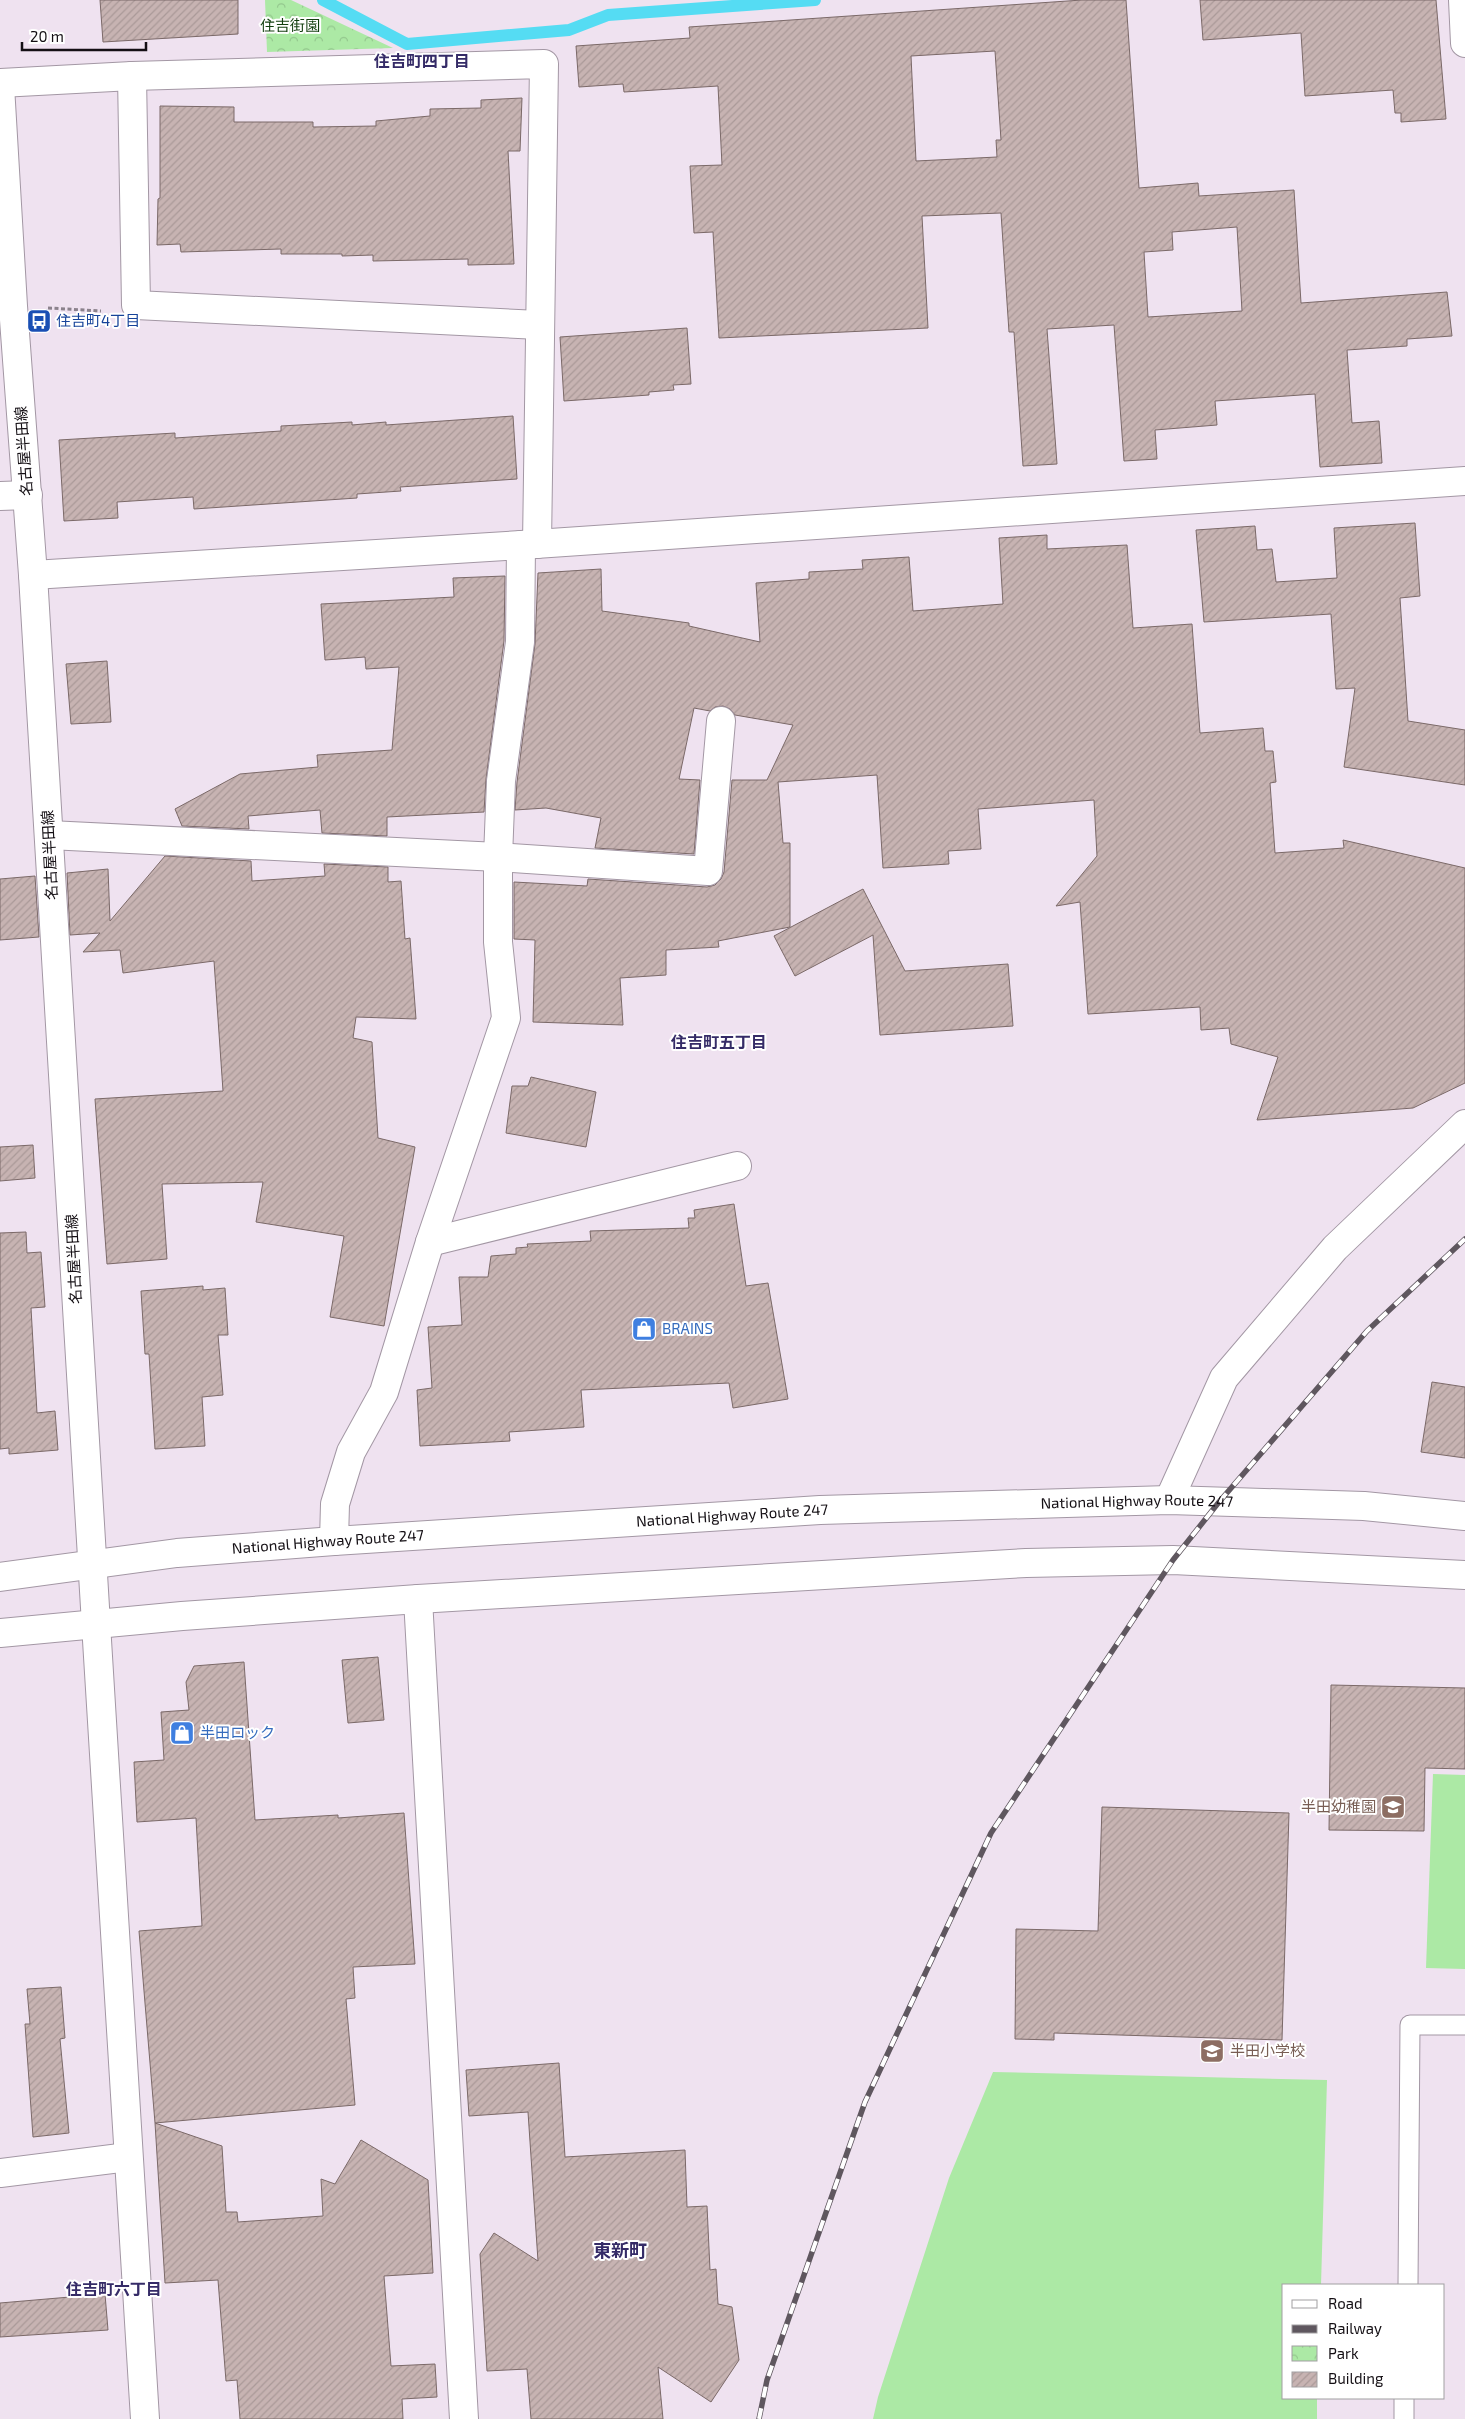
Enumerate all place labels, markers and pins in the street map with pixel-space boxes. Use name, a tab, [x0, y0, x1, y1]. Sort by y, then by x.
bus stop icon: 住吉町4丁目	[26, 308, 52, 334]
place label: 住吉町4丁目	[56, 311, 140, 329]
shop icon: BRAINS	[631, 1316, 657, 1342]
place label: BRAINS	[662, 1319, 713, 1337]
shop icon: 半田ロック	[169, 1720, 195, 1746]
place label: 半田ロック	[200, 1723, 275, 1741]
school or university icon: 半田幼稚園	[1380, 1794, 1406, 1820]
place label: 半田幼稚園	[1301, 1797, 1376, 1815]
school or university icon: 半田小学校	[1199, 2038, 1225, 2064]
place label: 半田小学校	[1230, 2041, 1305, 2059]

